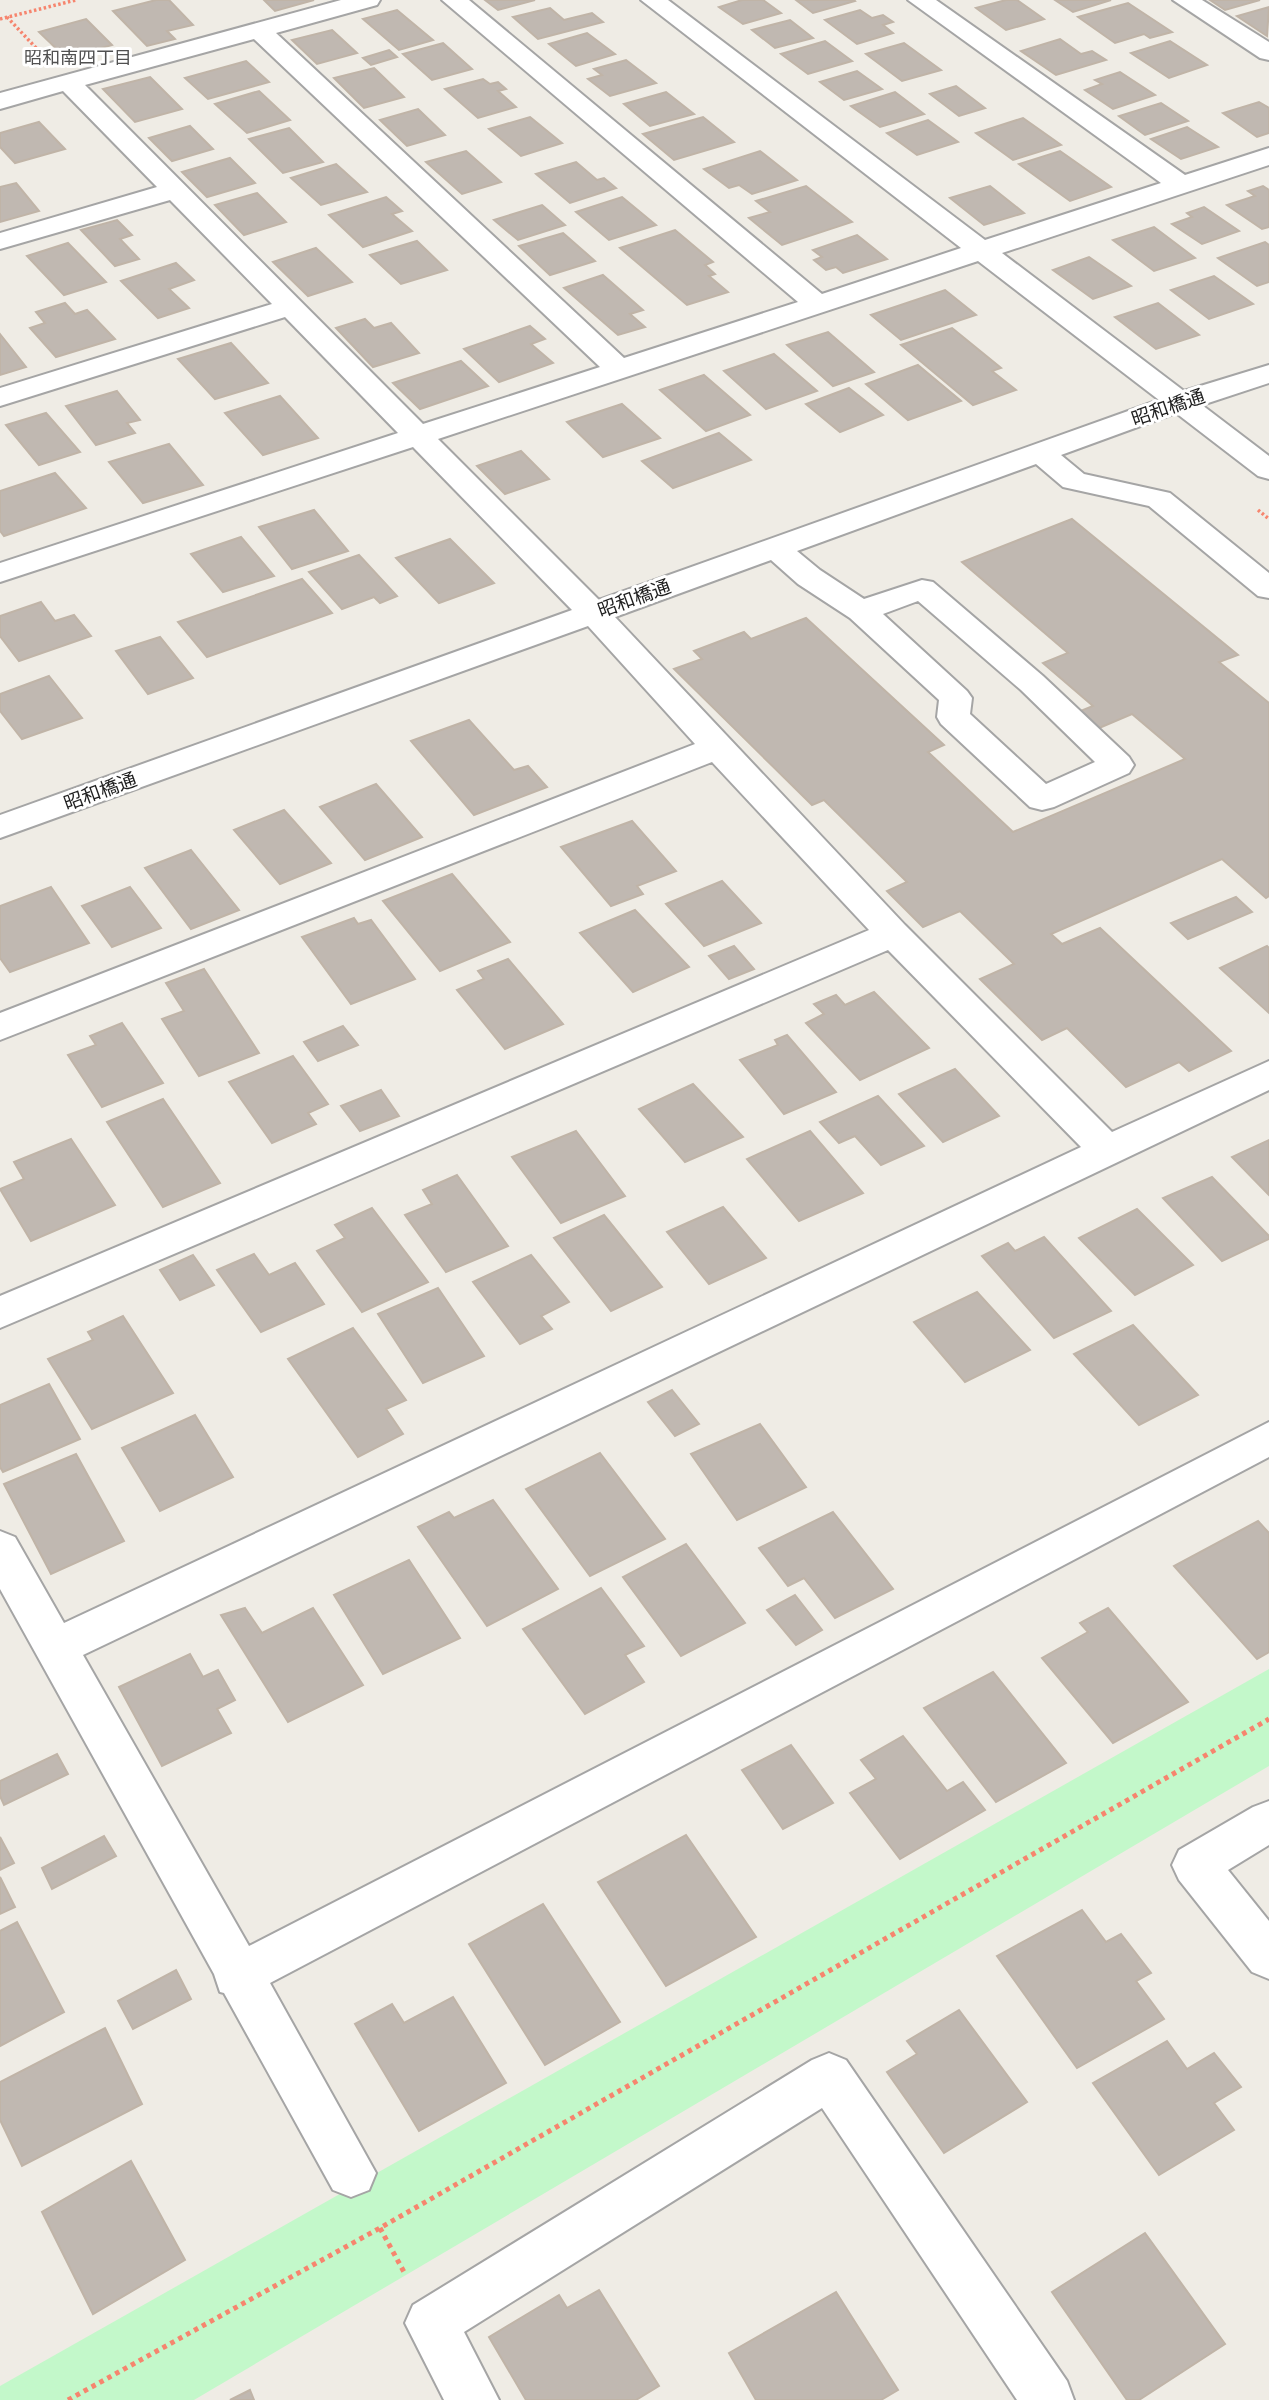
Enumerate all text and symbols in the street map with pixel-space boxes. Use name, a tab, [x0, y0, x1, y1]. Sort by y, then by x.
district label: 昭和南四丁目	[24, 47, 132, 68]
street label: 昭和橋通	[1128, 384, 1208, 430]
street label: 昭和橋通	[595, 575, 673, 621]
street label: 昭和橋通	[61, 768, 139, 814]

